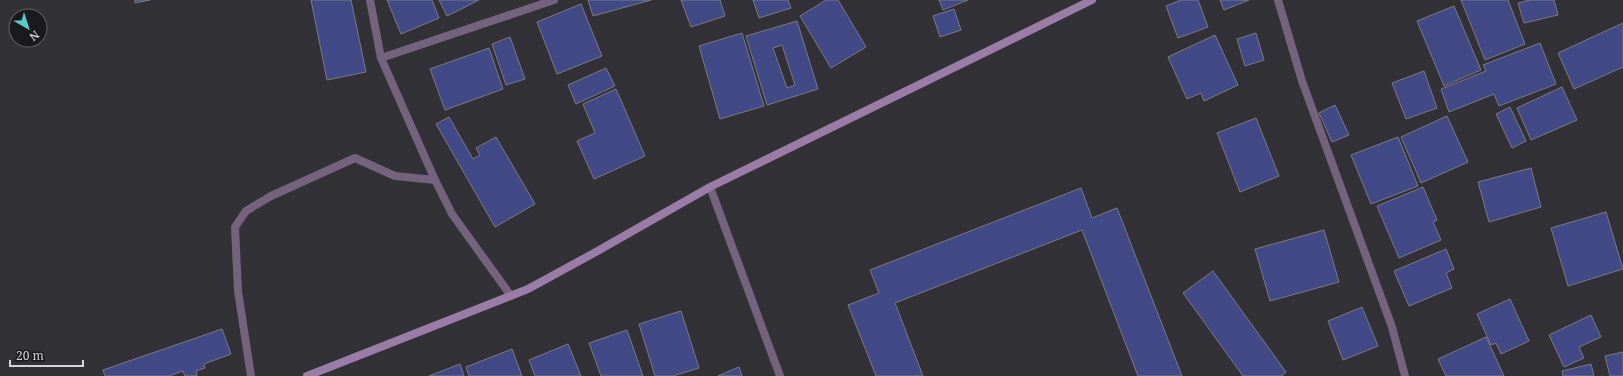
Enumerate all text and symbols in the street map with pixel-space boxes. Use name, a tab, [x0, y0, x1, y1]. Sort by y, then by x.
north arrow	[8, 8, 48, 48]
text: N	[26, 28, 43, 45]
scale bar	[10, 342, 83, 368]
text: 20 m	[16, 347, 44, 364]

